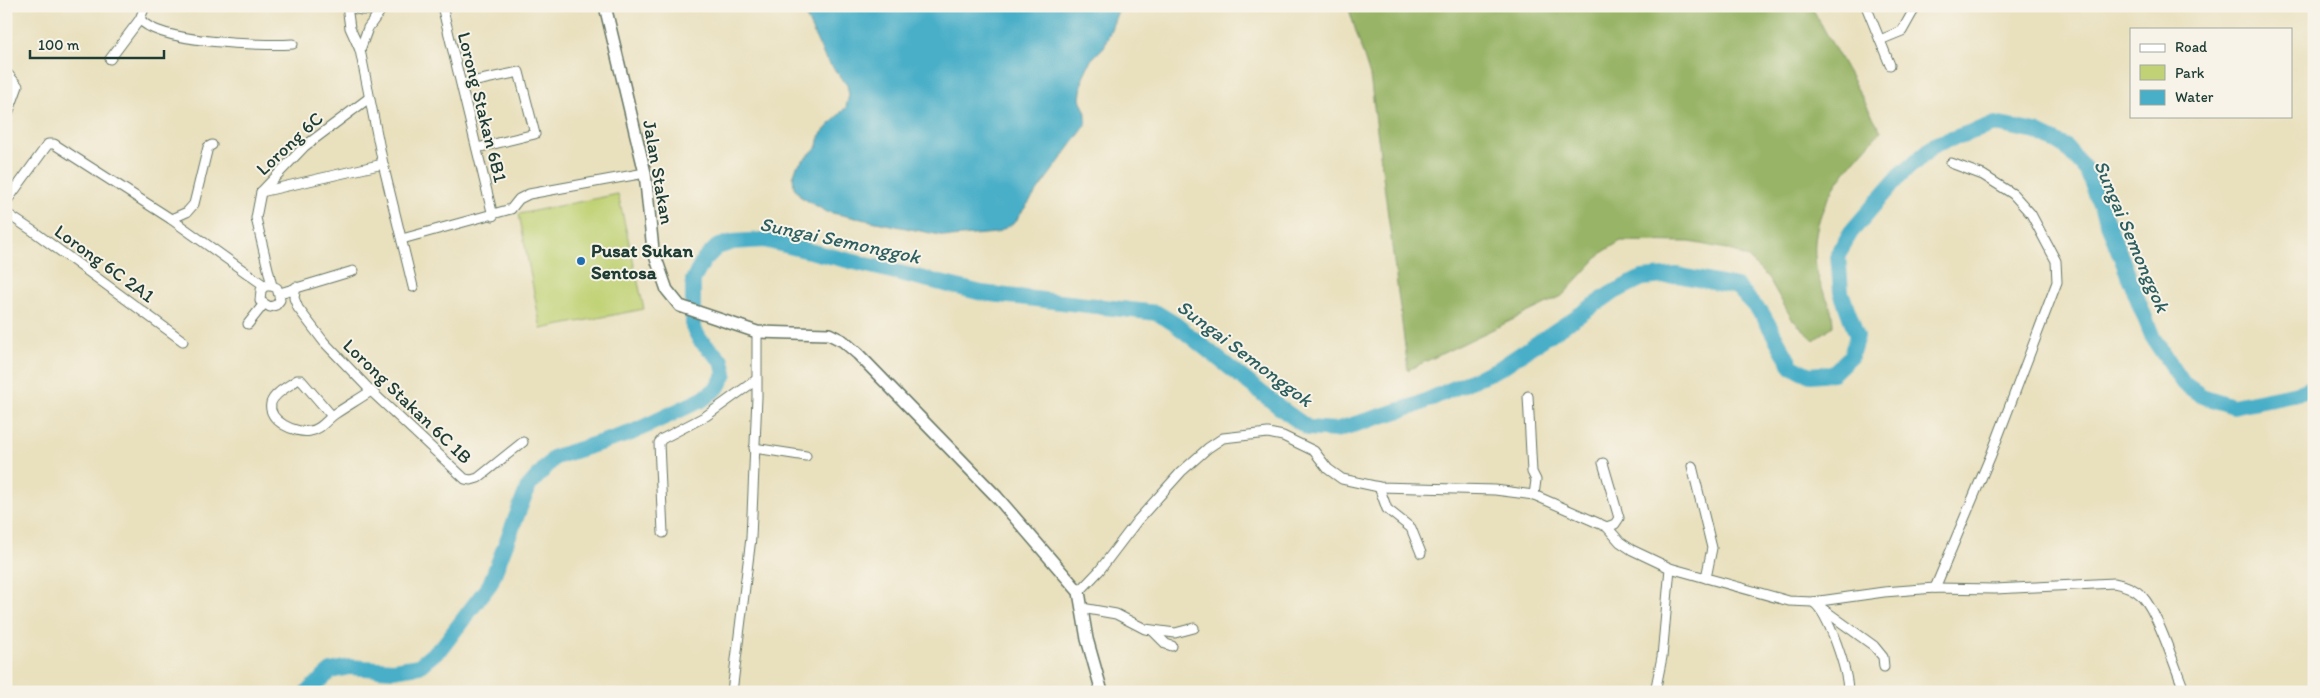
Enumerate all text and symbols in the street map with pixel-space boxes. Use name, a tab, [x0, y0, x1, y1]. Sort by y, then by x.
scale bar	[30, 28, 164, 60]
legend	[2130, 28, 2292, 118]
street label: Lorong Stakan 6B1	[453, 30, 512, 185]
text: 100 m	[38, 36, 80, 54]
text: Road	[2175, 38, 2208, 56]
text: Park	[2175, 64, 2205, 82]
text: Water	[2175, 88, 2214, 106]
street label: Lorong 6C	[251, 107, 328, 180]
street label: Jalan Stakan	[638, 118, 679, 226]
water label: Sungai Semonggok	[2089, 156, 2176, 317]
water label: Sungai Semonggok	[758, 211, 924, 269]
street label: Lorong 6C 2A1	[50, 219, 159, 308]
place label: Pusat Sukan Sentosa	[591, 239, 694, 284]
marker: Pusat Sukan Sentosa	[575, 255, 587, 267]
water label: Sungai Semonggok	[1173, 294, 1319, 413]
street label: Lorong Stakan 6C 1B	[338, 334, 477, 469]

